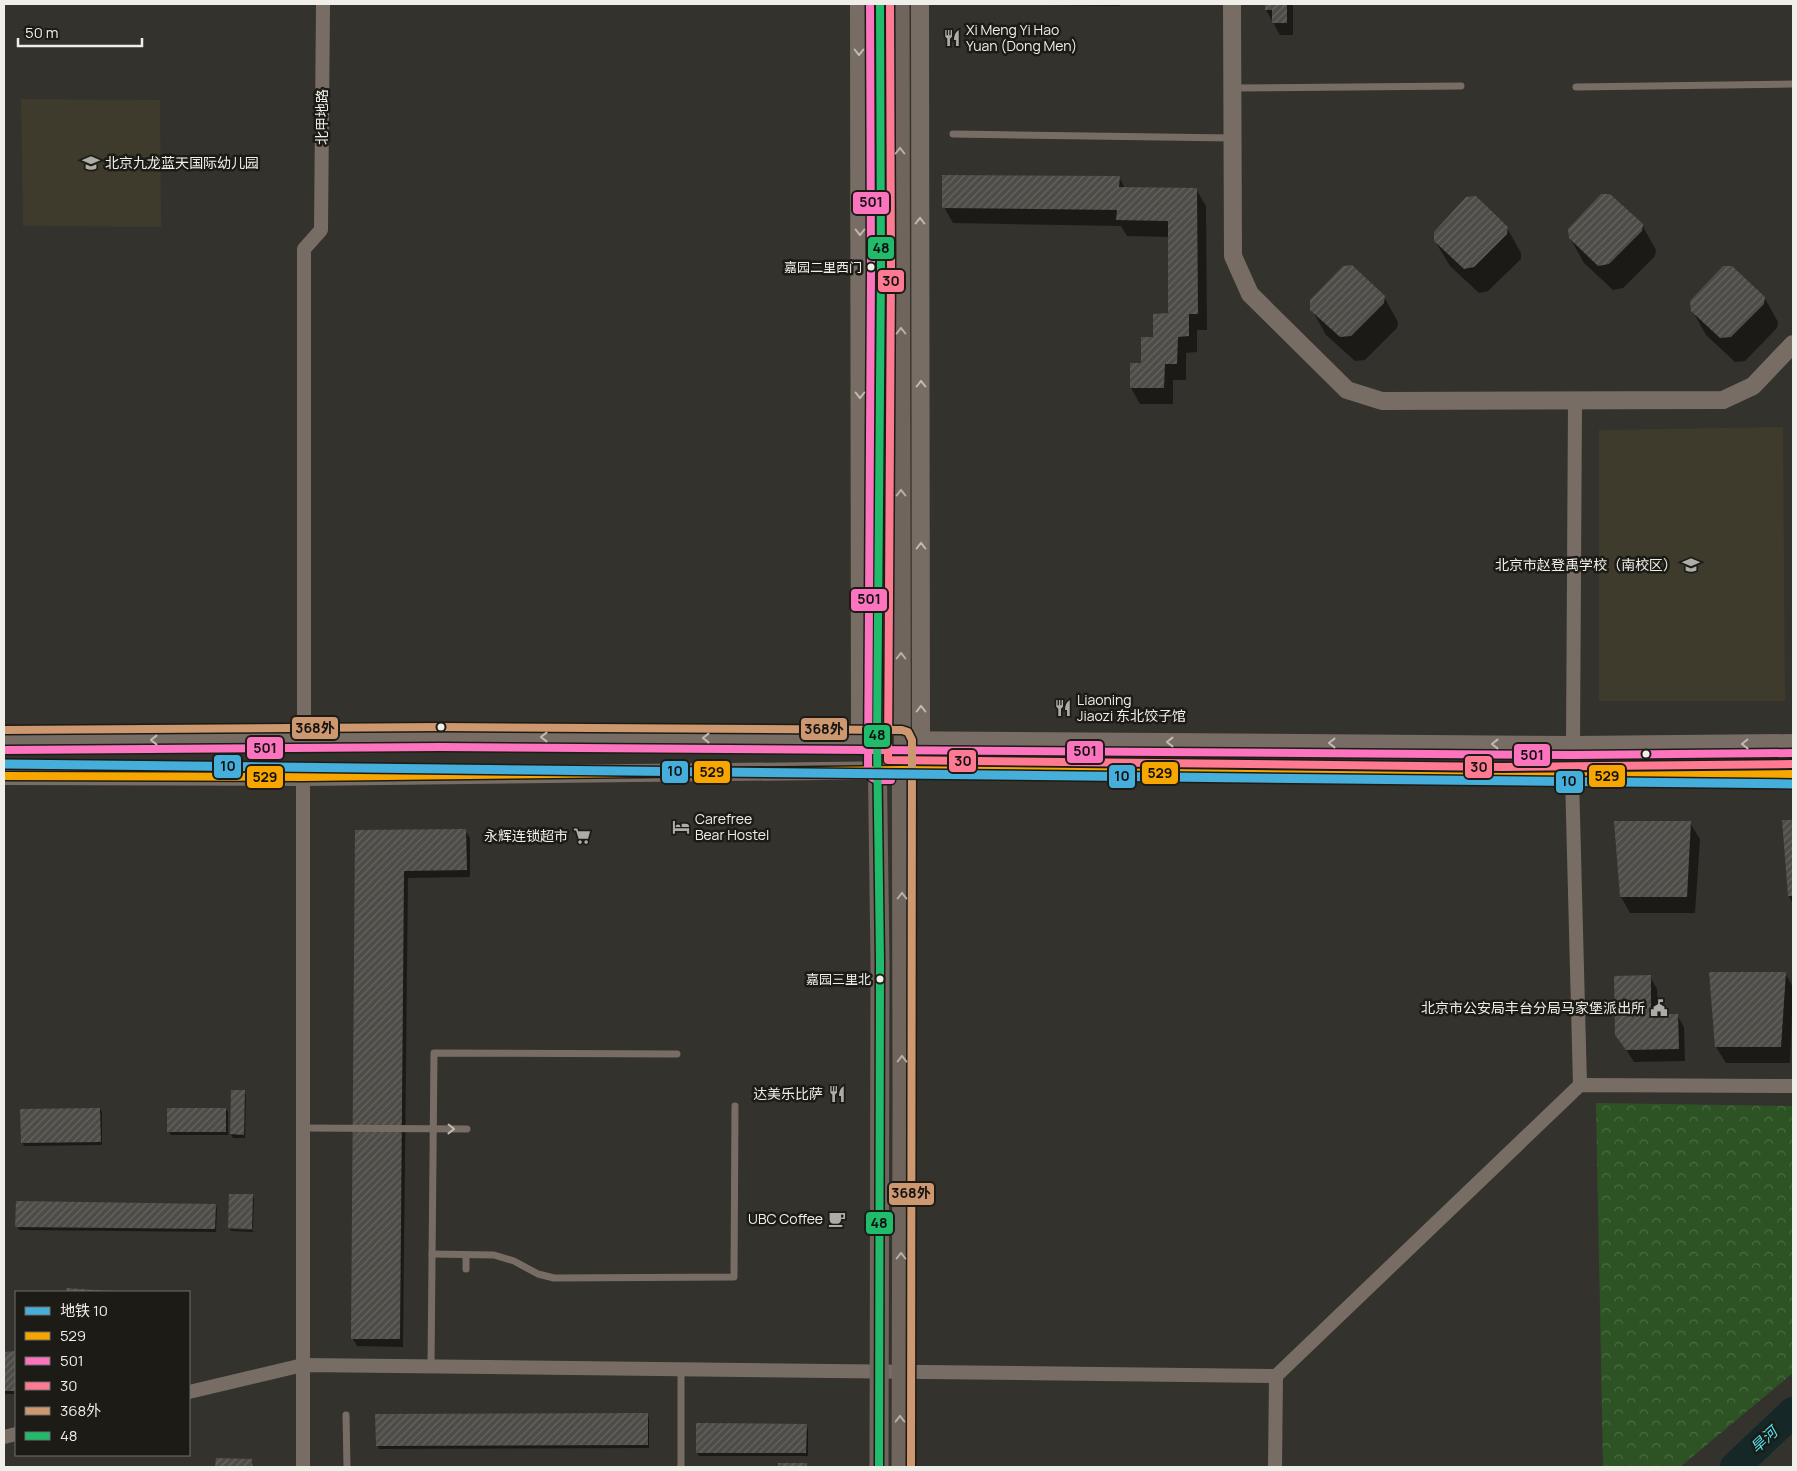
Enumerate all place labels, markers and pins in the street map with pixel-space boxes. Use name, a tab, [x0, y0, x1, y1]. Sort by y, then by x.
place label: Xi Meng Yi Hao Yuan (Dong Men)	[966, 20, 1077, 55]
restaurant icon: Xi Meng Yi Hao Yuan (Dong Men)	[942, 28, 962, 48]
school or university icon: 北京九龙蓝天国际幼儿园	[81, 153, 101, 173]
place label: 北京九龙蓝天国际幼儿园	[105, 153, 259, 172]
place label: 嘉园二里西门	[784, 258, 862, 276]
marker: 嘉园二里西门	[866, 262, 876, 272]
place label: 北京市赵登禹学校（南校区）	[1495, 555, 1677, 574]
school or university icon: 北京市赵登禹学校（南校区）	[1681, 555, 1701, 575]
place label: Liaoning Jiaozi 东北饺子馆	[1077, 690, 1186, 725]
restaurant icon: Liaoning Jiaozi 东北饺子馆	[1053, 698, 1073, 718]
unlabelled marker	[436, 722, 446, 732]
unlabelled marker	[1641, 749, 1651, 759]
place label: Carefree Bear Hostel	[695, 809, 769, 844]
hotel icon: Carefree Bear Hostel	[671, 817, 691, 837]
place label: 永辉连锁超市	[484, 826, 568, 845]
supermarket icon: 永辉连锁超市	[572, 826, 592, 846]
place label: 嘉园三里北	[806, 970, 871, 988]
marker: 嘉园三里北	[875, 974, 885, 984]
place label: 北京市公安局丰台分局马家堡派出所	[1421, 998, 1645, 1017]
public building icon: 北京市公安局丰台分局马家堡派出所	[1649, 998, 1669, 1018]
place label: 达美乐比萨	[753, 1084, 823, 1103]
restaurant icon: 达美乐比萨	[827, 1084, 847, 1104]
place label: UBC Coffee	[748, 1209, 823, 1228]
cafe icon: UBC Coffee	[827, 1209, 847, 1229]

